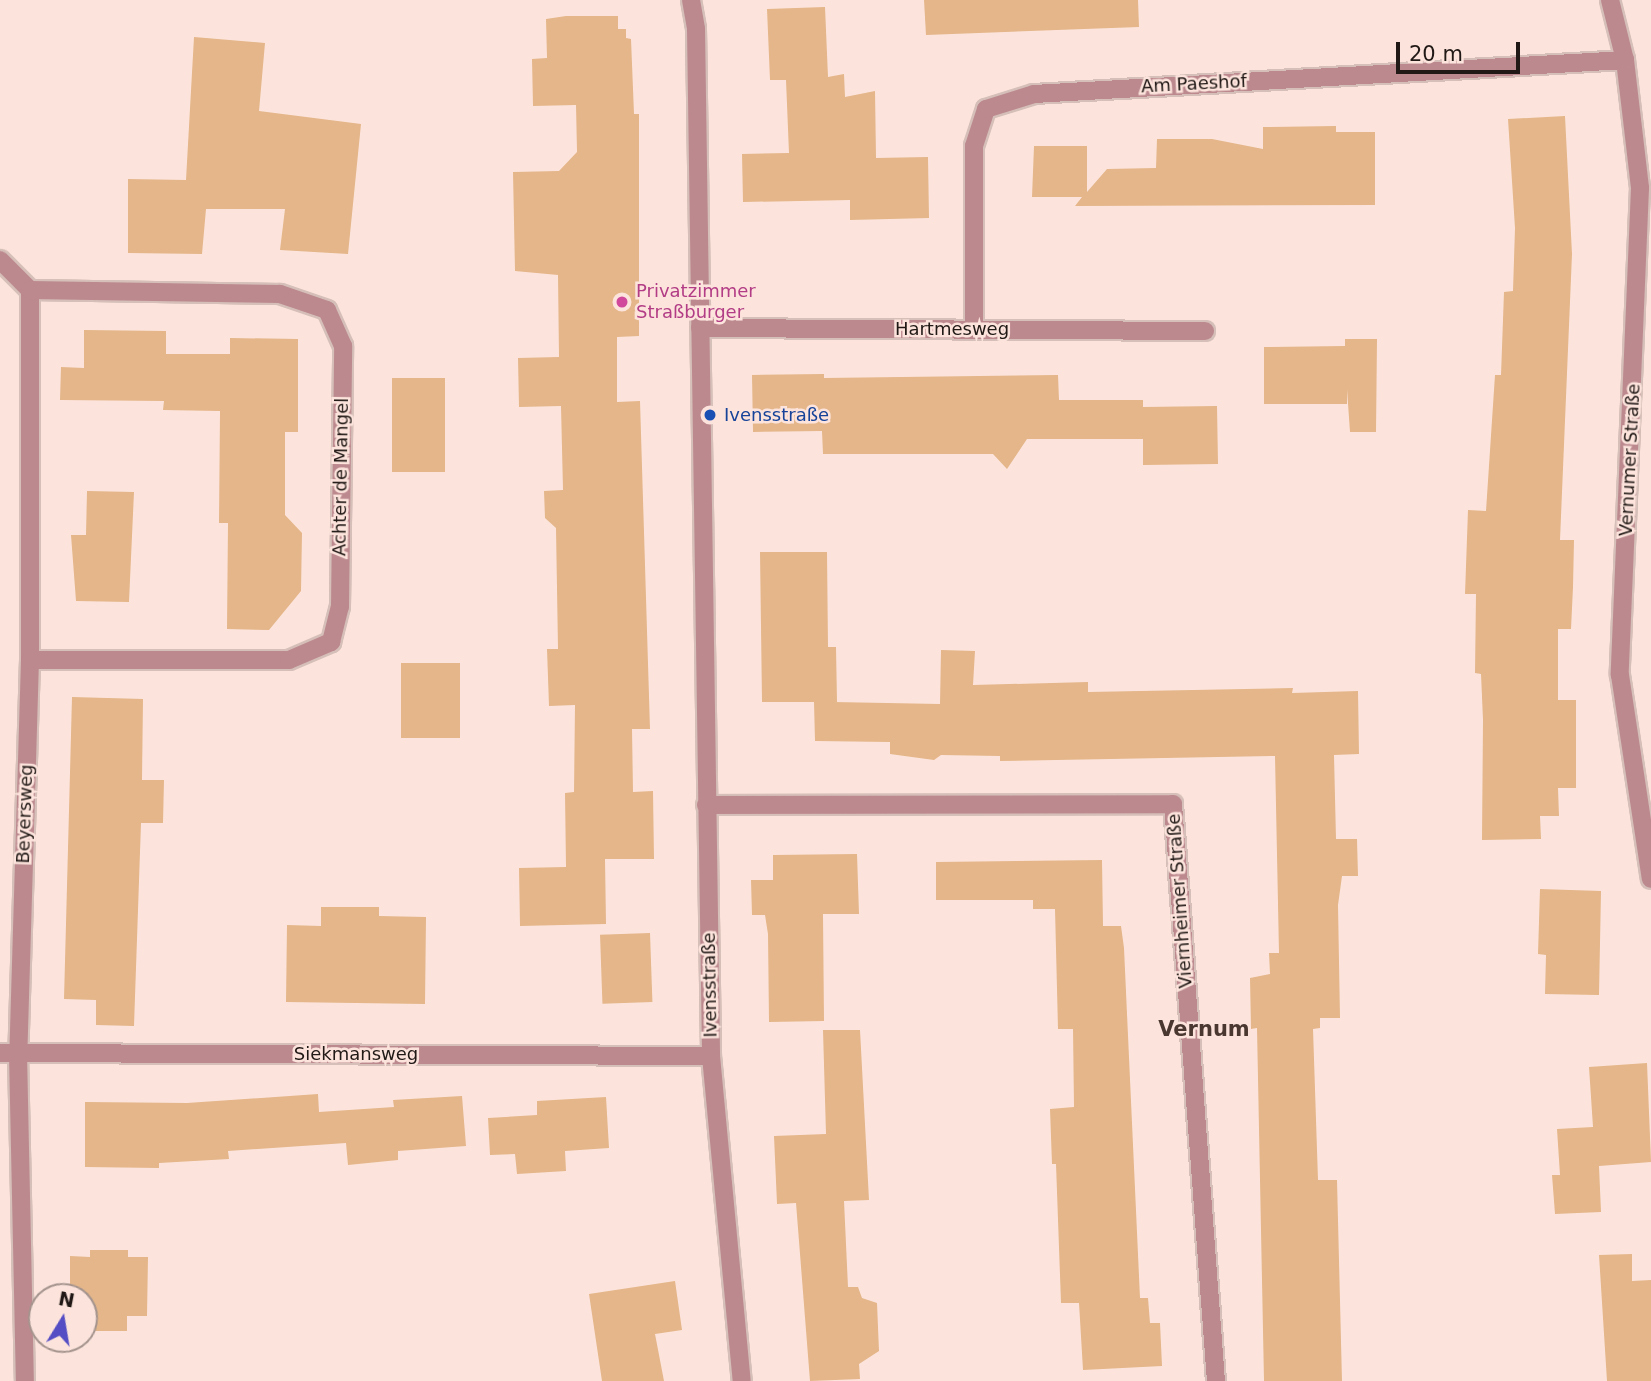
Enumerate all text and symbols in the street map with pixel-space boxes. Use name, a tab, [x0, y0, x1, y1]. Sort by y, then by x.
scale bar	[1399, 28, 1523, 72]
text: 20 m	[1409, 42, 1463, 66]
street label: Am Paeshof	[1141, 70, 1247, 98]
place label: Privatzimmer Straßburger	[636, 281, 756, 324]
marker: Privatzimmer Straßburger	[614, 294, 630, 310]
street label: Hartmesweg	[895, 318, 1009, 340]
street label: Vernumer Straße	[1615, 383, 1645, 537]
street label: Achter de Mangel	[329, 398, 353, 556]
place label: Ivensstraße	[724, 404, 829, 426]
marker: Ivensstraße	[702, 407, 718, 423]
street label: Beyersweg	[12, 764, 38, 864]
street label: Viernheimer Straße	[1163, 813, 1197, 989]
street label: Ivensstraße	[698, 932, 722, 1038]
district label: Vernum	[1158, 1016, 1250, 1042]
street label: Siekmansweg	[294, 1043, 418, 1065]
north arrow	[28, 1283, 98, 1353]
text: N	[57, 1287, 77, 1312]

